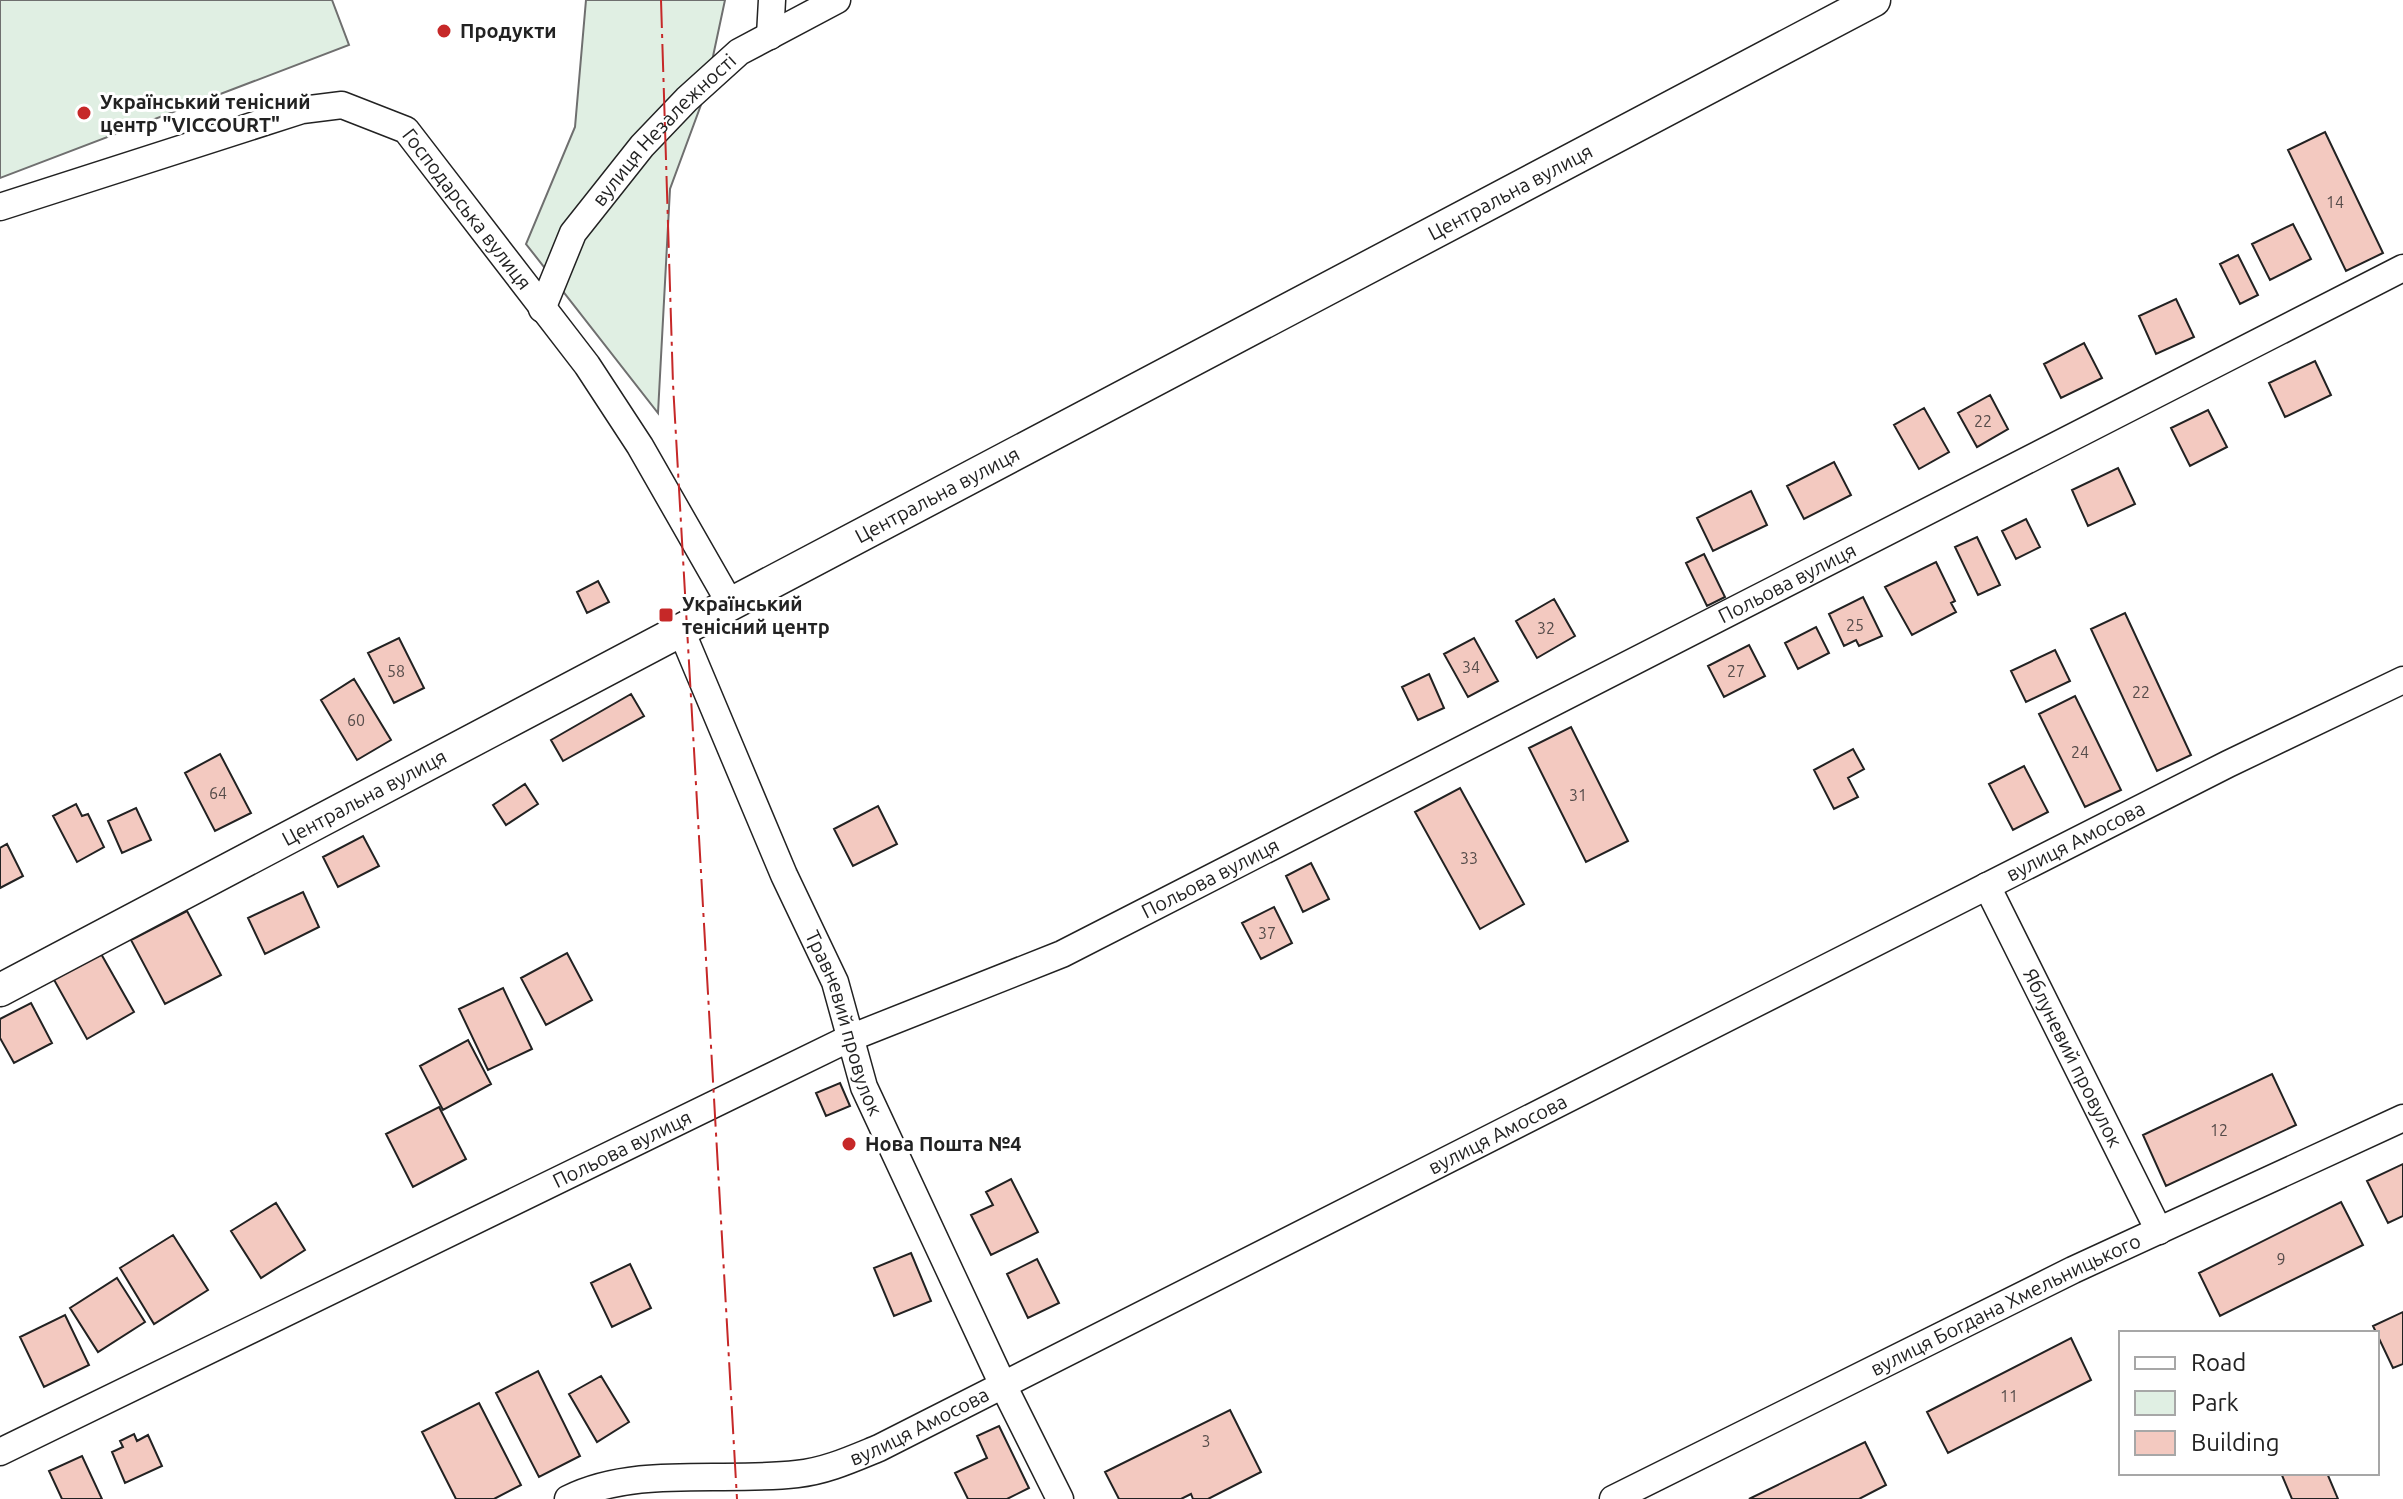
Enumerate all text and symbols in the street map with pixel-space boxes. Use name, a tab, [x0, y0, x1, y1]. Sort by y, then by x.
place label: Продукти	[460, 19, 557, 42]
marker: Продукти	[435, 22, 453, 40]
street label: вулиця Незалежності	[587, 49, 740, 210]
place label: Український тенісний центр "VICCOURT"	[100, 90, 310, 136]
marker: Український тенісний центр "VICCOURT"	[75, 104, 93, 122]
street label: Господарська вулиця	[398, 124, 537, 294]
street label: Центральна вулиця	[1424, 139, 1596, 245]
house number: 14	[2326, 193, 2344, 211]
house number: 22	[1974, 412, 1992, 430]
street label: Центральна вулиця	[851, 442, 1023, 547]
street label: Польова вулиця	[1714, 538, 1860, 627]
place label: Український тенісний центр	[682, 592, 830, 638]
marker: Український тенісний центр	[657, 606, 675, 624]
house number: 25	[1846, 616, 1864, 634]
house number: 32	[1537, 619, 1555, 637]
house number: 34	[1462, 658, 1480, 676]
house number: 58	[387, 662, 405, 680]
house number: 27	[1727, 662, 1745, 680]
house number: 22	[2132, 683, 2150, 701]
house number: 60	[347, 711, 365, 729]
house number: 24	[2071, 743, 2089, 761]
street label: Центральна вулиця	[278, 744, 450, 850]
house number: 64	[209, 784, 227, 802]
house number: 31	[1569, 786, 1587, 804]
street label: вулиця Амосова	[2002, 796, 2148, 886]
street label: Польова вулиця	[1137, 833, 1283, 922]
house number: 33	[1460, 849, 1478, 867]
house number: 37	[1258, 924, 1276, 942]
street label: Травневий провулок	[801, 927, 888, 1119]
street label: Яблуневий провулок	[2019, 965, 2127, 1151]
street label: вулиця Амосова	[1424, 1089, 1571, 1179]
street label: Польова вулиця	[549, 1105, 695, 1192]
house number: 12	[2210, 1121, 2228, 1139]
place label: Нова Пошта №4	[865, 1132, 1022, 1155]
marker: Нова Пошта №4	[840, 1135, 858, 1153]
street label: вулиця Богдана Хмельницького	[1866, 1229, 2144, 1380]
house number: 9	[2276, 1250, 2286, 1268]
legend	[2119, 1331, 2379, 1475]
text: Road	[2191, 1349, 2246, 1376]
street label: вулиця Амосова	[846, 1382, 993, 1470]
house number: 11	[2000, 1387, 2018, 1405]
text: Park	[2191, 1389, 2239, 1416]
text: Building	[2191, 1429, 2279, 1456]
house number: 3	[1201, 1432, 1211, 1450]

